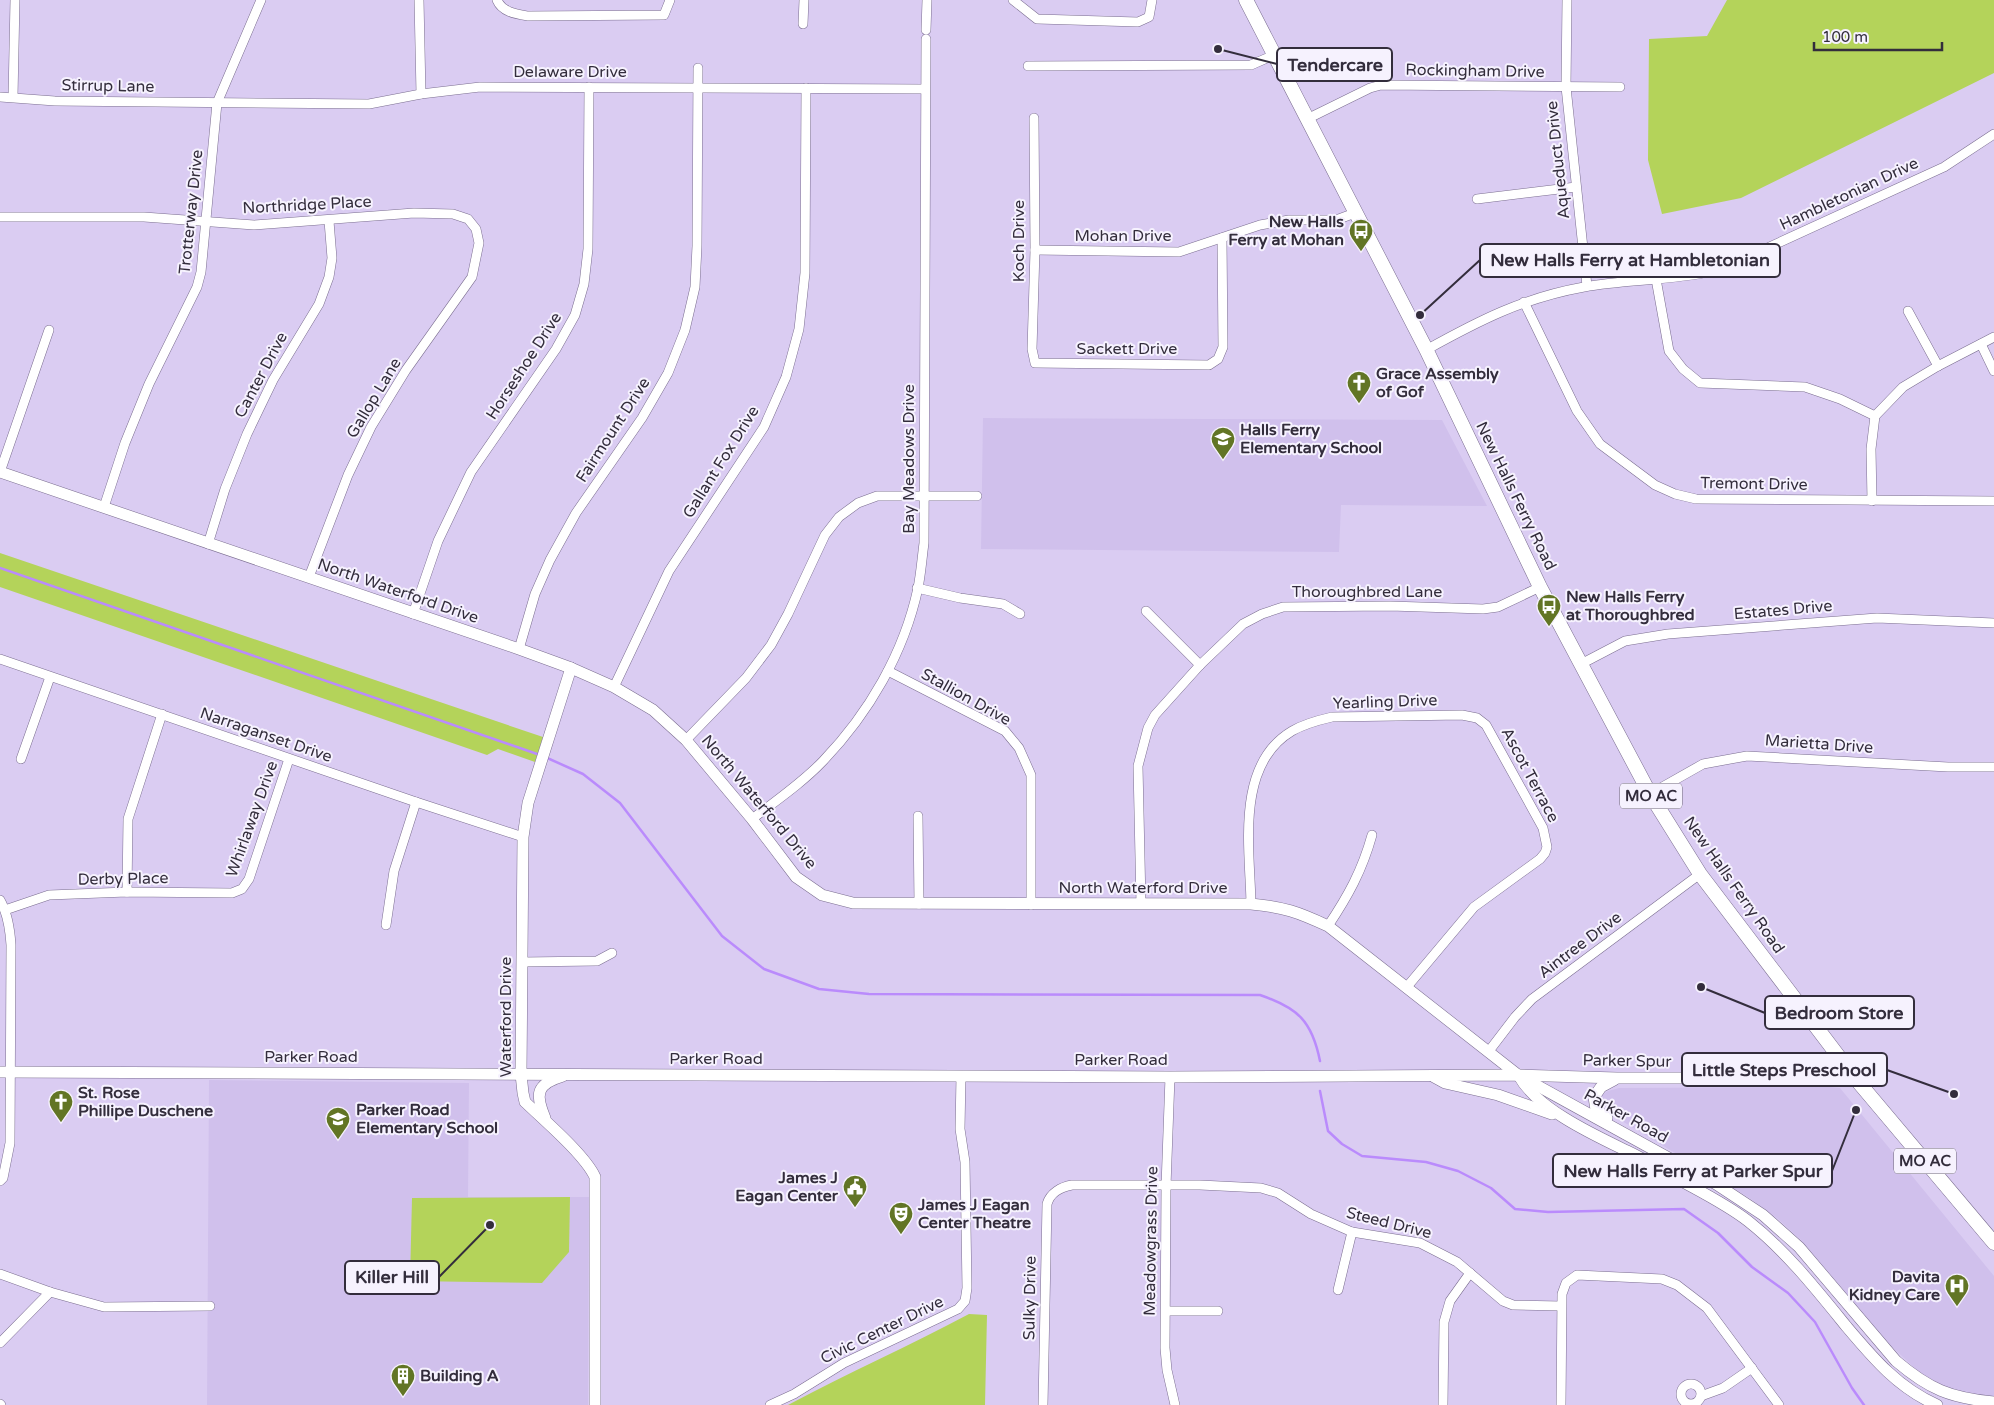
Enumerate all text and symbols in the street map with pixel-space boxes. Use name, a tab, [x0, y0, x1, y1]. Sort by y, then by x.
scale bar	[1814, 20, 1942, 52]
text: 100 m	[1822, 28, 1868, 46]
callout: Tendercare	[1277, 48, 1392, 81]
text: Tendercare	[1286, 54, 1383, 76]
street label: Rockingham Drive	[1405, 60, 1545, 82]
street label: Delaware Drive	[513, 62, 627, 82]
street label: Stirrup Lane	[61, 75, 155, 97]
street label: Aqueduct Drive	[1542, 100, 1574, 220]
street label: Trotterway Drive	[175, 149, 207, 275]
street label: Hambletonian Drive	[1776, 153, 1922, 235]
street label: Northridge Place	[242, 192, 372, 218]
street label: Koch Drive	[1009, 200, 1029, 282]
place label: New Halls Ferry at Mohan	[1228, 212, 1344, 250]
bus stop icon: New Halls Ferry at Mohan	[1348, 218, 1374, 252]
street label: Mohan Drive	[1074, 226, 1172, 246]
callout: New Halls Ferry at Hambletonian	[1480, 244, 1780, 277]
text: New Halls Ferry at Hambletonian	[1490, 249, 1770, 271]
street label: Horseshoe Drive	[482, 308, 566, 424]
street label: Canter Drive	[230, 329, 292, 421]
street label: Sackett Drive	[1077, 339, 1177, 359]
street label: Gallop Lane	[342, 354, 406, 442]
place label: Grace Assembly of Gof	[1376, 364, 1499, 402]
church icon: Grace Assembly of Gof	[1346, 370, 1372, 404]
street label: Fairmount Drive	[572, 374, 654, 486]
street label: Bay Meadows Drive	[899, 384, 919, 534]
street label: Gallant Fox Drive	[678, 402, 764, 522]
street label: New Halls Ferry Road	[1471, 419, 1561, 573]
place label: Halls Ferry Elementary School	[1240, 420, 1382, 458]
school or university icon: Halls Ferry Elementary School	[1210, 426, 1236, 460]
street label: Tremont Drive	[1700, 473, 1808, 495]
street label: North Waterford Drive	[315, 554, 481, 628]
street label: Thoroughbred Lane	[1292, 582, 1442, 602]
place label: New Halls Ferry at Thoroughbred	[1566, 587, 1695, 625]
bus stop icon: New Halls Ferry at Thoroughbred	[1536, 593, 1562, 627]
street label: Estates Drive	[1733, 596, 1833, 624]
street label: Stallion Drive	[918, 664, 1014, 730]
street label: Yearling Drive	[1332, 690, 1438, 714]
street label: Narraganset Drive	[197, 703, 335, 767]
street label: Ascot Terrace	[1497, 724, 1563, 826]
street label: Marietta Drive	[1764, 730, 1874, 758]
street label: North Waterford Drive	[697, 731, 821, 873]
street label: Whirlaway Drive	[222, 758, 282, 880]
road number: MO AC	[1620, 784, 1682, 808]
street label: New Halls Ferry Road	[1679, 813, 1789, 957]
street label: Derby Place	[77, 868, 169, 890]
street label: North Waterford Drive	[1059, 878, 1227, 898]
street label: Aintree Drive	[1534, 907, 1626, 983]
street label: Waterford Drive	[496, 957, 516, 1077]
callout: Bedroom Store	[1765, 996, 1914, 1029]
text: Bedroom Store	[1775, 1002, 1903, 1024]
street label: Parker Road	[264, 1047, 358, 1067]
street label: Parker Road	[669, 1049, 763, 1069]
street label: Parker Road	[1074, 1050, 1168, 1070]
street label: Parker Spur	[1582, 1050, 1673, 1072]
callout: Little Steps Preschool	[1682, 1053, 1887, 1086]
text: Little Steps Preschool	[1692, 1059, 1876, 1081]
place label: St. Rose Phillipe Duschene	[78, 1083, 213, 1121]
street label: Parker Road	[1580, 1085, 1672, 1147]
church icon: St. Rose Phillipe Duschene	[48, 1089, 74, 1123]
place label: Parker Road Elementary School	[356, 1100, 498, 1138]
school or university icon: Parker Road Elementary School	[325, 1106, 351, 1140]
road number: MO AC	[1894, 1148, 1956, 1174]
callout: New Halls Ferry at Parker Spur	[1553, 1154, 1832, 1187]
text: New Halls Ferry at Parker Spur	[1563, 1160, 1824, 1182]
street label: Meadowgrass Drive	[1140, 1166, 1162, 1316]
place label: James J Eagan Center	[735, 1168, 839, 1206]
public building icon: James J Eagan Center	[842, 1174, 868, 1208]
place label: James J Eagan Center Theatre	[917, 1195, 1031, 1233]
theatre icon: James J Eagan Center Theatre	[888, 1201, 914, 1235]
street label: Steed Drive	[1344, 1203, 1434, 1243]
street label: Sulky Drive	[1019, 1256, 1041, 1340]
callout: Killer Hill	[345, 1261, 439, 1294]
text: Killer Hill	[355, 1266, 429, 1288]
place label: Davita Kidney Care	[1849, 1267, 1940, 1305]
hospital icon: Davita Kidney Care	[1944, 1273, 1970, 1307]
street label: Civic Center Drive	[817, 1292, 947, 1368]
building icon: Building A	[390, 1363, 416, 1397]
place label: Building A	[420, 1366, 499, 1386]

